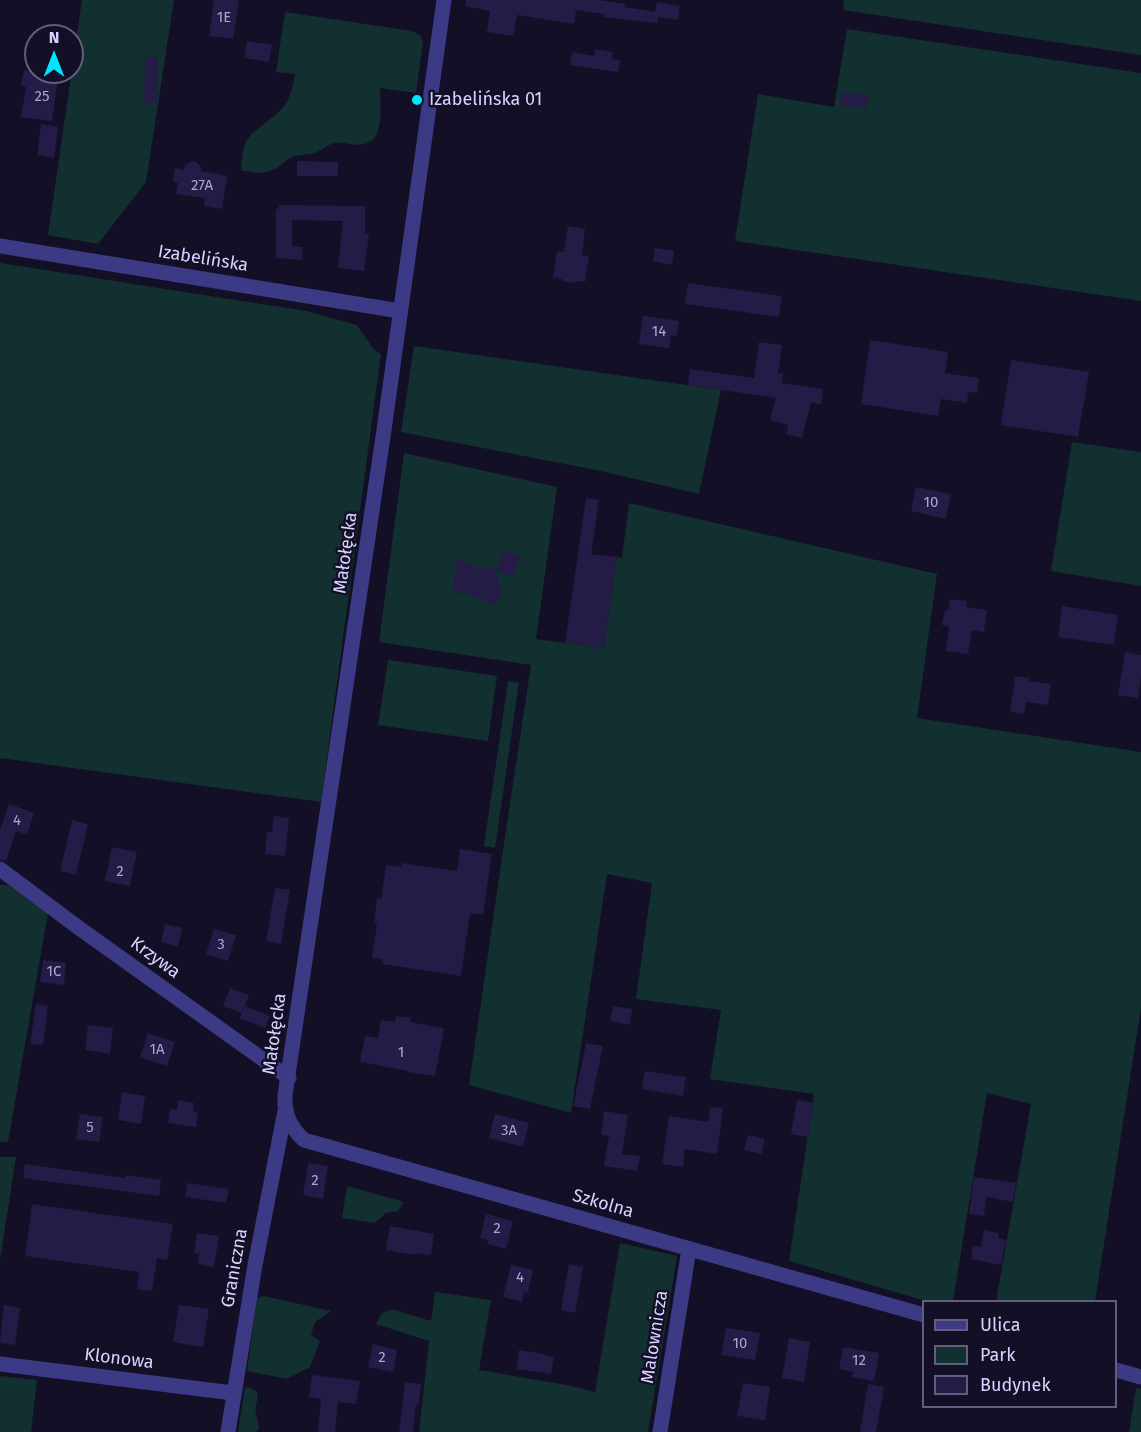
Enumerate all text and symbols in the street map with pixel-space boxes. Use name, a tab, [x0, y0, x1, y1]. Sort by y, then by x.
house number: 1E	[217, 9, 231, 27]
north arrow	[24, 24, 84, 84]
text: N	[49, 28, 59, 47]
house number: 25	[35, 88, 49, 106]
place label: Izabelińska 01	[429, 89, 542, 111]
marker: Izabelińska 01	[410, 93, 424, 107]
house number: 27A	[191, 177, 213, 195]
street label: Izabelińska	[156, 241, 250, 277]
house number: 14	[652, 323, 666, 341]
house number: 10	[924, 494, 938, 512]
street label: Małołęcka	[330, 511, 362, 595]
house number: 4	[13, 812, 21, 830]
house number: 2	[116, 863, 124, 881]
street label: Krzywa	[126, 933, 184, 983]
house number: 3	[217, 936, 225, 954]
house number: 1C	[47, 963, 61, 981]
street label: Małołęcka	[259, 992, 291, 1076]
house number: 1A	[149, 1041, 165, 1059]
house number: 1	[398, 1044, 404, 1062]
house number: 5	[86, 1119, 94, 1137]
house number: 3A	[501, 1122, 517, 1140]
house number: 2	[311, 1172, 319, 1190]
street label: Szkolna	[570, 1185, 636, 1223]
house number: 2	[493, 1220, 501, 1238]
street label: Graniczna	[217, 1227, 253, 1309]
house number: 4	[516, 1269, 524, 1287]
street label: Malownicza	[637, 1289, 673, 1385]
legend	[922, 1300, 1117, 1408]
text: Ulica	[980, 1314, 1020, 1336]
house number: 10	[733, 1335, 747, 1353]
street label: Klonowa	[83, 1344, 155, 1374]
text: Park	[980, 1344, 1015, 1366]
house number: 2	[378, 1349, 386, 1367]
house number: 12	[852, 1352, 866, 1370]
text: Budynek	[980, 1374, 1051, 1396]

